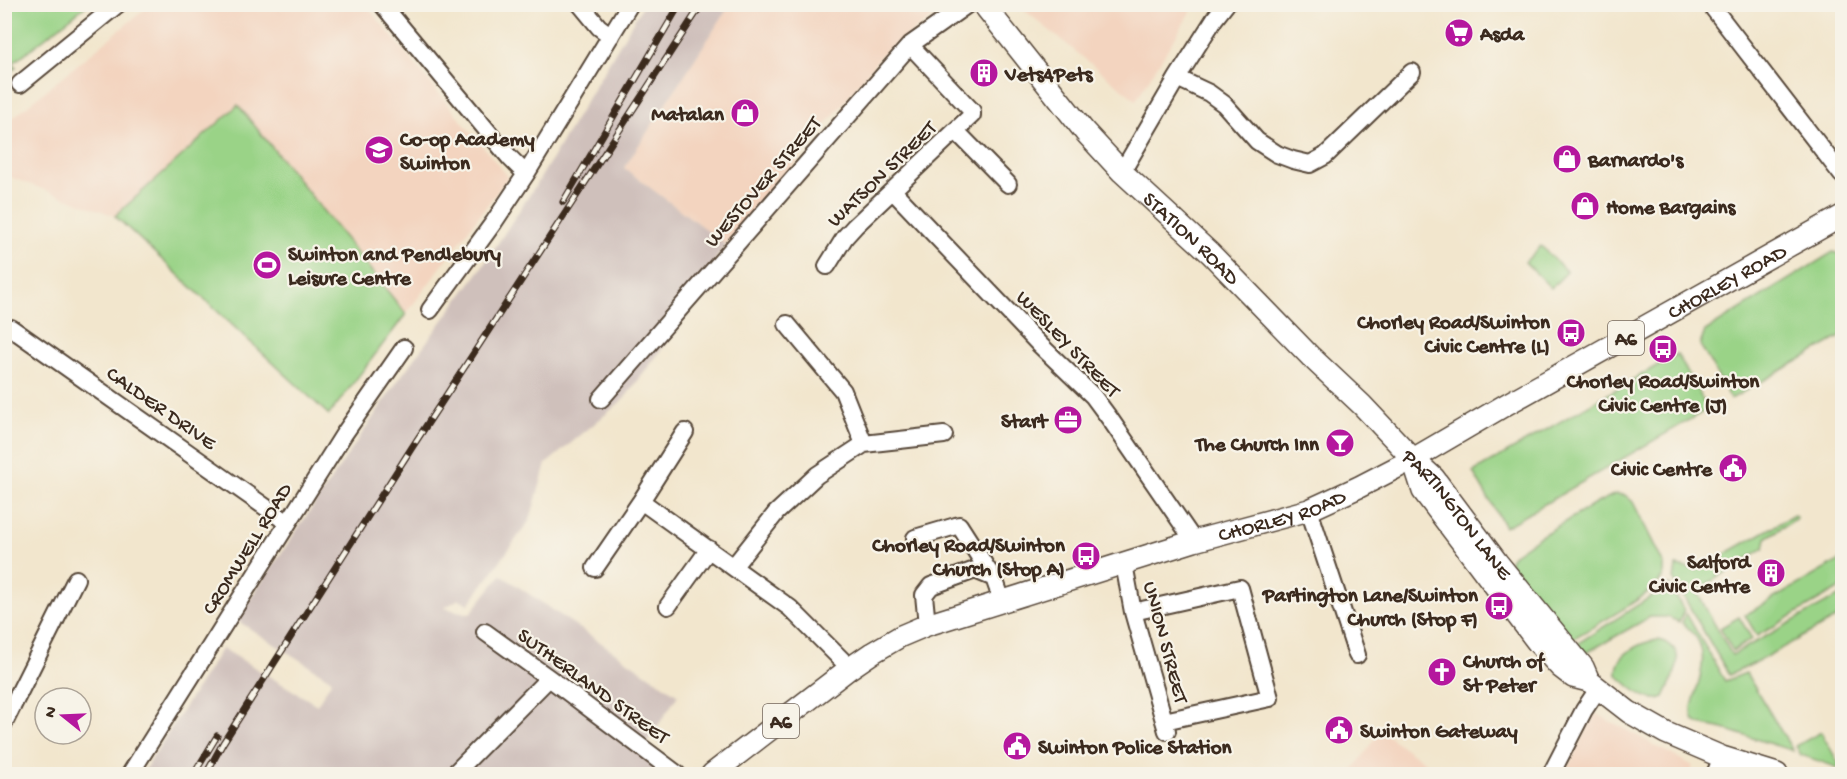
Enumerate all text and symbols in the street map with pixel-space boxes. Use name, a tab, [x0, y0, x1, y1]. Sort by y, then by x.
supermarket icon: Asda	[1443, 17, 1475, 49]
place label: Asda	[1479, 24, 1525, 49]
building icon: Vets4Pets	[968, 57, 1000, 89]
place label: Vets4Pets	[1004, 64, 1094, 89]
shop icon: Matalan	[729, 97, 761, 129]
place label: Matalan	[651, 104, 725, 129]
street label: WESTOVER STREET	[701, 112, 829, 254]
street label: WATSON STREET	[824, 116, 944, 234]
place label: Co-op Academy Swinton	[399, 129, 535, 178]
school or university icon: Co-op Academy Swinton	[363, 134, 395, 166]
shop icon: Barnardo's	[1551, 143, 1583, 175]
place label: Barnardo's	[1587, 150, 1684, 175]
street label: STATION ROAD	[1136, 188, 1243, 292]
shop icon: Home Bargains	[1569, 190, 1601, 222]
place label: Home Bargains	[1606, 197, 1737, 222]
street label: CHORLEY ROAD	[1664, 240, 1792, 327]
place label: Swinton and Pendlebury Leisure Centre	[288, 244, 501, 293]
sports icon: Swinton and Pendlebury Leisure Centre	[251, 249, 283, 281]
street label: WESLEY STREET	[1009, 287, 1124, 405]
place label: Chorley Road/Swinton Civic Centre (L)	[1356, 312, 1551, 361]
bus stop icon: Chorley Road/Swinton Civic Centre (L)	[1555, 317, 1587, 349]
road number: A6	[1608, 321, 1644, 355]
bus stop icon: Chorley Road/Swinton Civic Centre (J)	[1647, 333, 1679, 365]
street label: CALDER DRIVE	[100, 363, 221, 458]
place label: Chorley Road/Swinton Civic Centre (J)	[1566, 371, 1760, 420]
office icon: Start	[1052, 404, 1084, 436]
place label: Start	[1001, 411, 1049, 436]
bar icon: The Church Inn	[1324, 427, 1356, 459]
place label: The Church Inn	[1193, 434, 1320, 459]
street label: PARTINGTON LANE	[1394, 445, 1516, 587]
public building icon: Civic Centre	[1717, 452, 1749, 484]
place label: Civic Centre	[1610, 459, 1713, 484]
street label: CROMWELL ROAD	[198, 479, 300, 620]
street label: CHORLEY ROAD	[1216, 486, 1351, 550]
place label: Chorley Road/Swinton Church (Stop A)	[871, 535, 1066, 584]
bus stop icon: Chorley Road/Swinton Church (Stop A)	[1070, 540, 1102, 572]
place label: Salford Civic Centre	[1648, 552, 1753, 601]
building icon: Salford Civic Centre	[1755, 557, 1787, 589]
street label: UNION STREET	[1135, 579, 1192, 708]
place label: Partington Lane/Swinton Church (Stop F)	[1262, 585, 1479, 634]
bus stop icon: Partington Lane/Swinton Church (Stop F)	[1483, 590, 1515, 622]
street label: SUTHERLAND STREET	[511, 624, 673, 752]
place label: Church of St Peter	[1462, 651, 1546, 700]
church icon: Church of St Peter	[1426, 656, 1458, 688]
north arrow	[33, 686, 93, 746]
text: N	[41, 704, 63, 720]
road number: A6	[763, 704, 799, 738]
public building icon: Swinton Gateway	[1323, 714, 1355, 746]
place label: Swinton Gateway	[1360, 721, 1518, 746]
public building icon: Swinton Police Station	[1001, 730, 1033, 762]
place label: Swinton Police Station	[1038, 737, 1233, 762]

